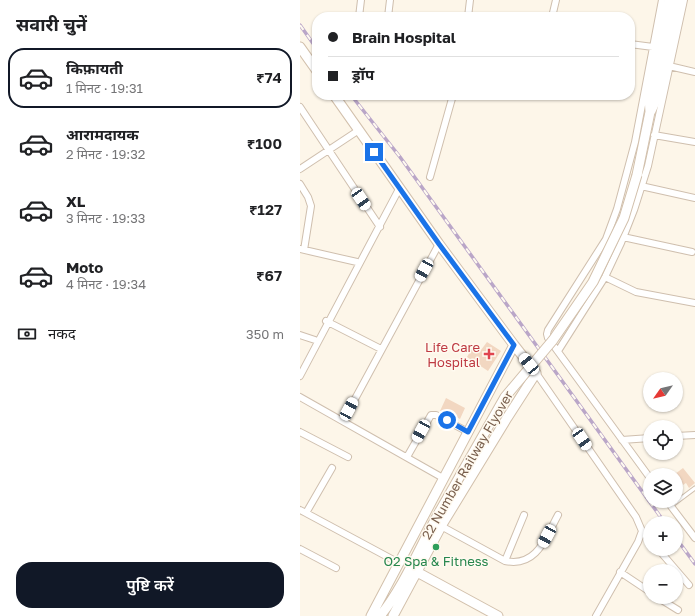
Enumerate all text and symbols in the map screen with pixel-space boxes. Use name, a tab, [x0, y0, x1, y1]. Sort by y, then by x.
text: सवारी चुनें	[16, 13, 87, 35]
text: Brain Hospital	[352, 28, 456, 46]
text: किफ़ायती	[66, 59, 123, 77]
icon: car	[18, 60, 54, 96]
text: ड्रॉप	[352, 65, 374, 83]
text: ₹74	[256, 68, 282, 86]
text: 1 मिनट · 19:31	[66, 80, 143, 96]
text: आरामदायक	[66, 125, 139, 143]
icon: car	[18, 126, 54, 162]
text: ₹100	[247, 134, 282, 152]
route end	[365, 143, 383, 161]
text: 2 मिनट · 19:32	[66, 146, 145, 162]
car	[349, 186, 373, 212]
icon: car	[18, 192, 54, 228]
text: XL	[66, 192, 85, 210]
text: ₹127	[249, 200, 282, 218]
text: 3 मिनट · 19:33	[66, 210, 145, 226]
car	[413, 257, 435, 283]
icon: car	[18, 258, 54, 294]
text: Moto	[66, 258, 103, 276]
text: ₹67	[256, 266, 282, 284]
text: 4 मिनट · 19:34	[66, 276, 146, 292]
icon: cash	[16, 323, 38, 345]
text: नकद	[48, 324, 76, 342]
text: 350 m	[246, 326, 284, 342]
place label: Life Care Hospital	[425, 339, 480, 370]
marker: Life Care Hospital	[483, 348, 495, 360]
car	[517, 351, 541, 377]
north arrow	[643, 372, 683, 412]
map controls	[643, 372, 683, 604]
street label: 22 Number Railway Flyover	[418, 388, 516, 542]
car	[338, 396, 360, 422]
route start	[438, 411, 456, 429]
car	[410, 418, 432, 444]
button: locate	[643, 420, 683, 460]
car	[570, 426, 594, 452]
button: layers	[643, 468, 683, 508]
button: +	[643, 516, 683, 556]
car	[536, 523, 558, 549]
marker: O2 Spa & Fitness	[431, 542, 441, 552]
place label: O2 Spa & Fitness	[383, 553, 489, 569]
button: पुष्टि करें	[16, 562, 284, 608]
button: −	[643, 564, 683, 604]

